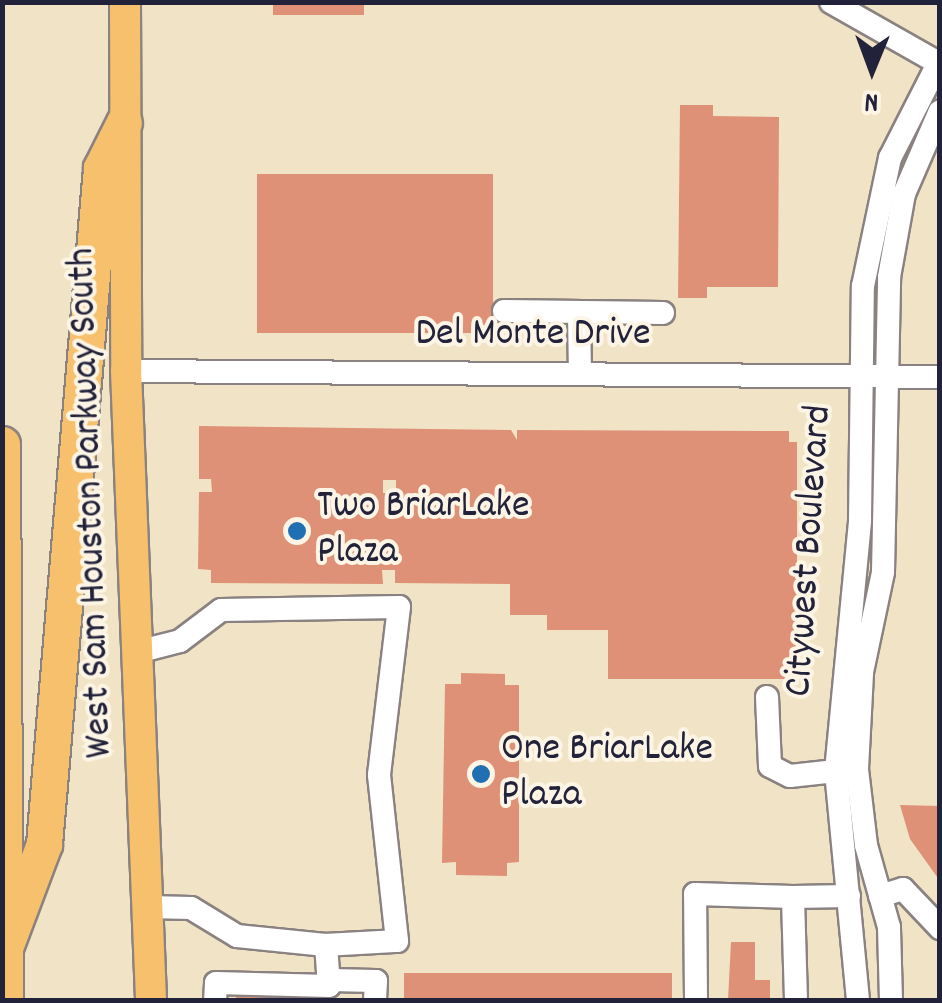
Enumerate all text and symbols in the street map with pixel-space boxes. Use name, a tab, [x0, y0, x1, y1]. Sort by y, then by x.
north arrow	[822, 20, 922, 120]
text: N	[864, 80, 879, 120]
street label: West Sam Houston Parkway South	[60, 247, 126, 759]
street label: Del Monte Drive	[415, 312, 651, 360]
street label: Citywest Boulevard	[777, 404, 845, 698]
place label: Two BriarLake Plaza	[317, 484, 530, 578]
marker: Two BriarLake Plaza	[286, 520, 308, 542]
place label: One BriarLake Plaza	[501, 727, 713, 821]
marker: One BriarLake Plaza	[470, 763, 492, 785]

